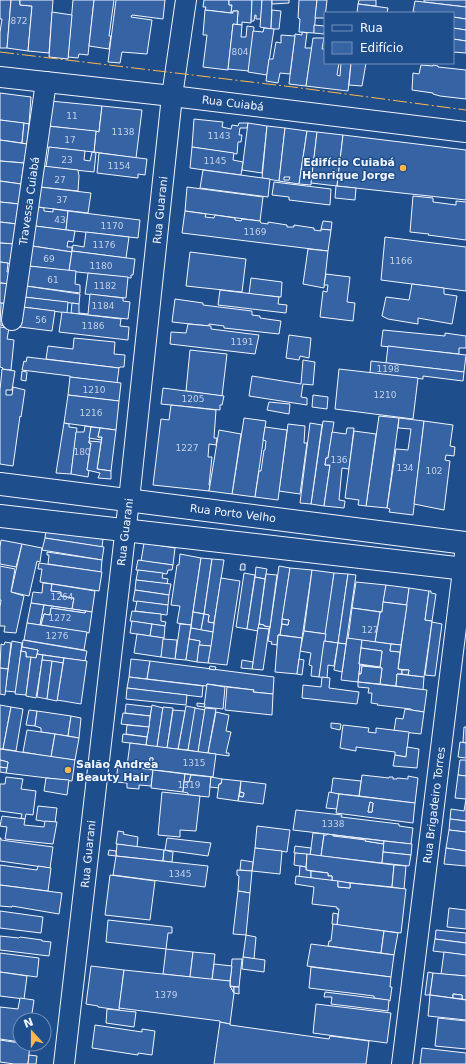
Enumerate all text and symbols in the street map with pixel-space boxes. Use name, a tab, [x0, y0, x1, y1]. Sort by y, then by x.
legend	[324, 12, 454, 64]
house number: 872	[10, 16, 28, 26]
text: Rua	[360, 21, 383, 35]
text: Edifício	[360, 41, 403, 55]
house number: 804	[231, 47, 249, 57]
street label: Rua Cuiabá	[201, 93, 265, 114]
house number: 11	[66, 111, 78, 121]
house number: 1138	[112, 127, 135, 137]
house number: 1143	[208, 131, 230, 141]
house number: 17	[64, 135, 76, 145]
house number: 23	[61, 155, 73, 165]
street label: Travessa Cuiabá	[17, 156, 42, 247]
house number: 1145	[204, 156, 226, 166]
place label: Edifício Cuiabá Henrique Jorge	[302, 156, 395, 182]
house number: 1154	[108, 161, 131, 171]
marker: Edifício Cuiabá Henrique Jorge	[398, 163, 408, 173]
house number: 27	[54, 175, 66, 185]
street label: Rua Guarani	[150, 176, 171, 244]
house number: 37	[56, 195, 68, 205]
house number: 43	[54, 215, 66, 225]
house number: 1170	[101, 221, 124, 231]
house number: 1169	[244, 227, 267, 237]
house number: 1176	[93, 240, 116, 250]
house number: 69	[43, 254, 55, 264]
house number: 1166	[390, 256, 413, 266]
house number: 1180	[90, 261, 113, 271]
house number: 61	[47, 275, 59, 285]
house number: 1182	[94, 281, 116, 291]
house number: 1184	[92, 301, 115, 311]
house number: 56	[35, 315, 47, 325]
house number: 1186	[82, 321, 105, 331]
house number: 1191	[231, 337, 253, 347]
house number: 1198	[377, 364, 400, 374]
house number: 1210	[83, 385, 106, 395]
house number: 1210	[374, 390, 397, 400]
house number: 1205	[182, 394, 204, 404]
house number: 1216	[80, 408, 103, 418]
house number: 1227	[176, 443, 198, 453]
house number: 180	[73, 447, 91, 457]
house number: 136	[330, 455, 348, 465]
house number: 134	[396, 463, 414, 473]
house number: 102	[425, 466, 443, 476]
street label: Rua Guarani	[115, 498, 136, 567]
street label: Rua Porto Velho	[189, 502, 277, 525]
house number: 1264	[51, 592, 74, 602]
house number: 1272	[49, 613, 71, 623]
house number: 127	[361, 625, 379, 635]
house number: 1276	[46, 631, 69, 641]
street label: Rua Brigadeiro Torres	[421, 746, 448, 864]
place label: Salão Andrea Beauty Hair	[76, 758, 158, 784]
house number: 1315	[183, 758, 205, 768]
marker: Salão Andrea Beauty Hair	[63, 765, 73, 775]
house number: 1319	[178, 780, 201, 790]
house number: 1338	[322, 819, 345, 829]
street label: Rua Guarani	[78, 820, 99, 888]
house number: 1345	[169, 869, 191, 879]
house number: 1379	[155, 990, 178, 1000]
north arrow	[12, 1012, 52, 1052]
text: N	[22, 1015, 35, 1031]

